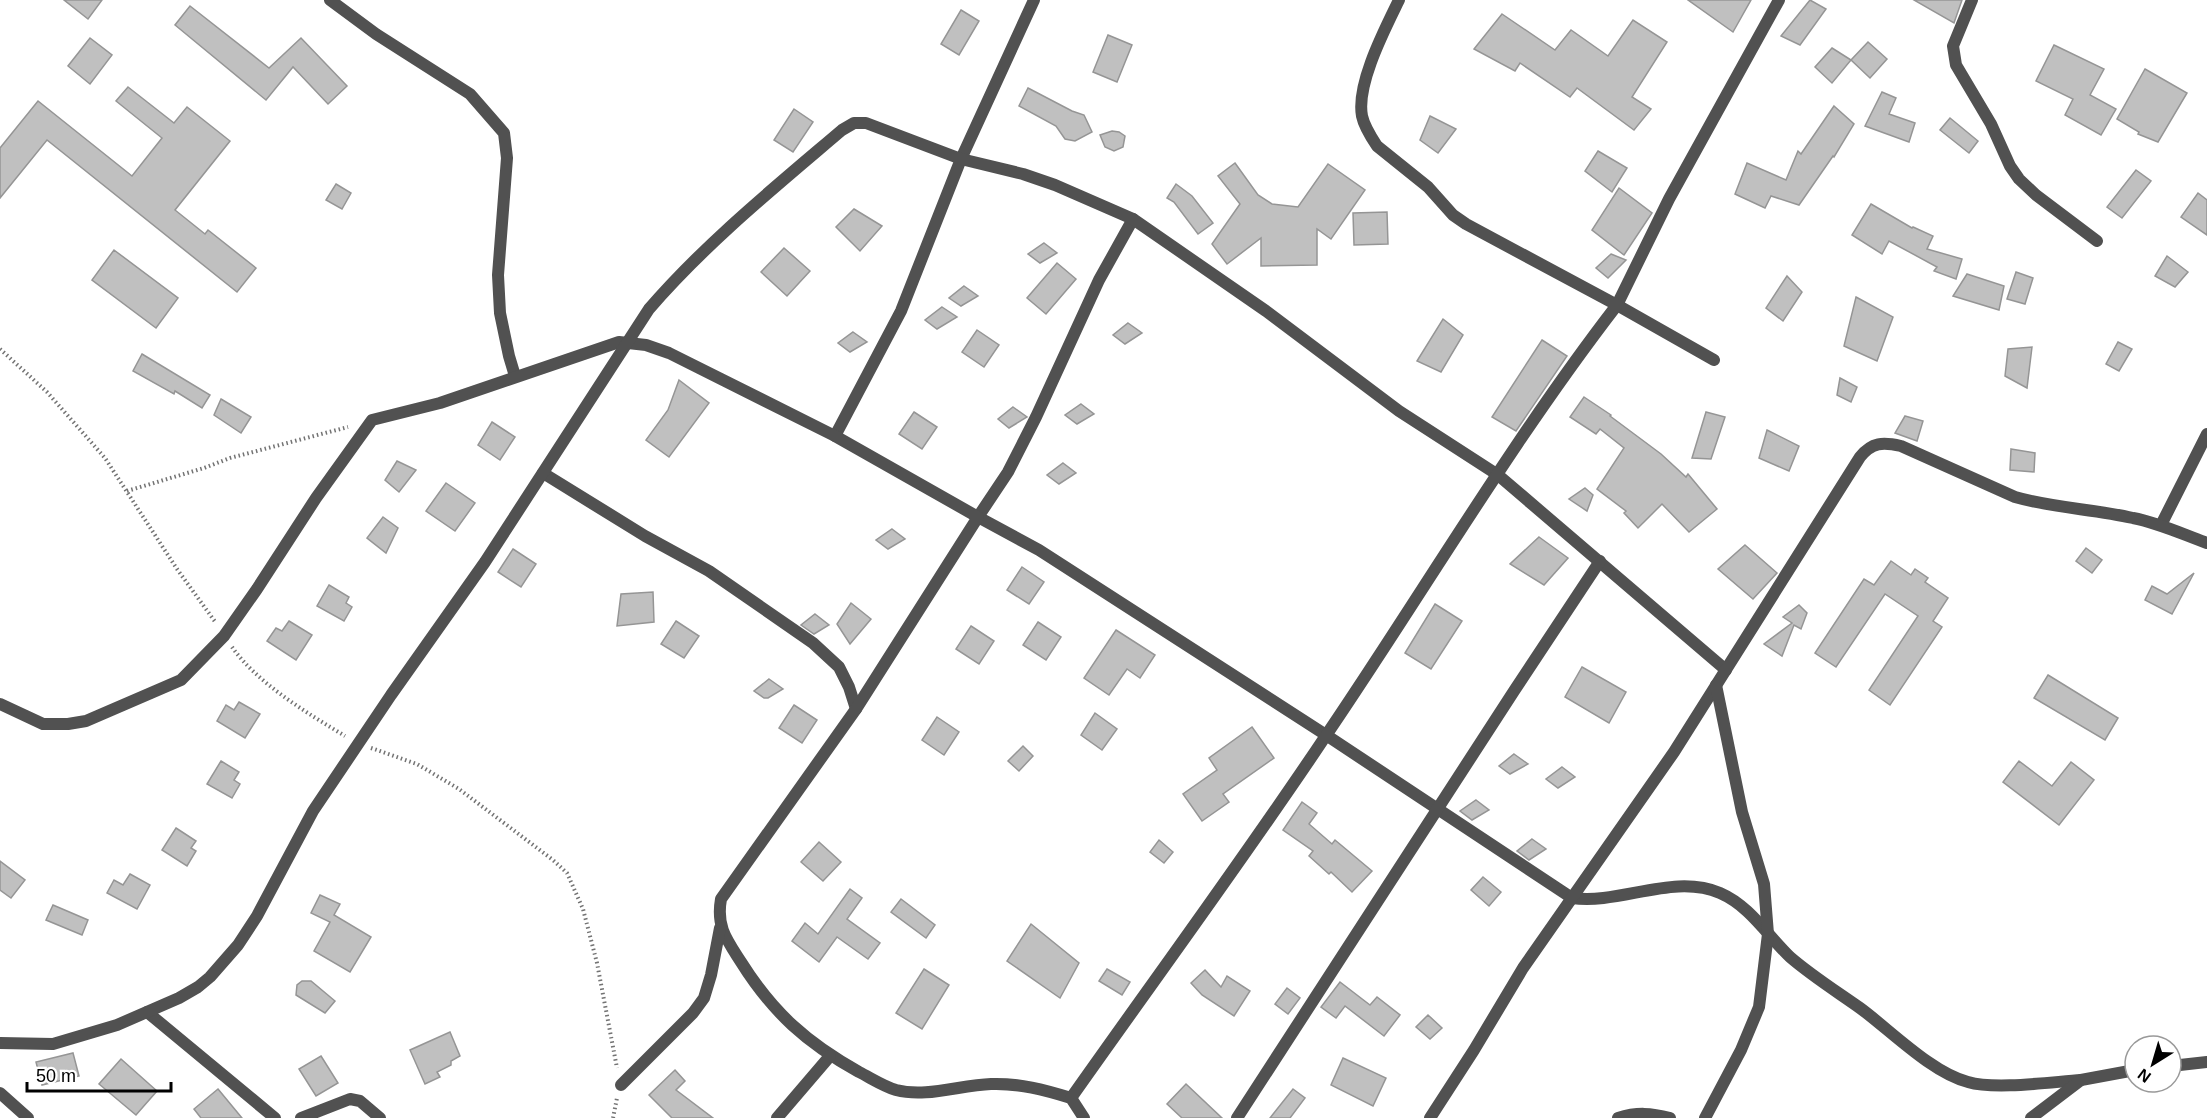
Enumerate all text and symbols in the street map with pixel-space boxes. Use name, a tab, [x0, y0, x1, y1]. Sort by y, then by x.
north arrow	[2123, 1034, 2183, 1094]
scale bar	[27, 1055, 171, 1093]
text: N	[2135, 1065, 2154, 1086]
text: 50 m	[36, 1066, 76, 1086]

